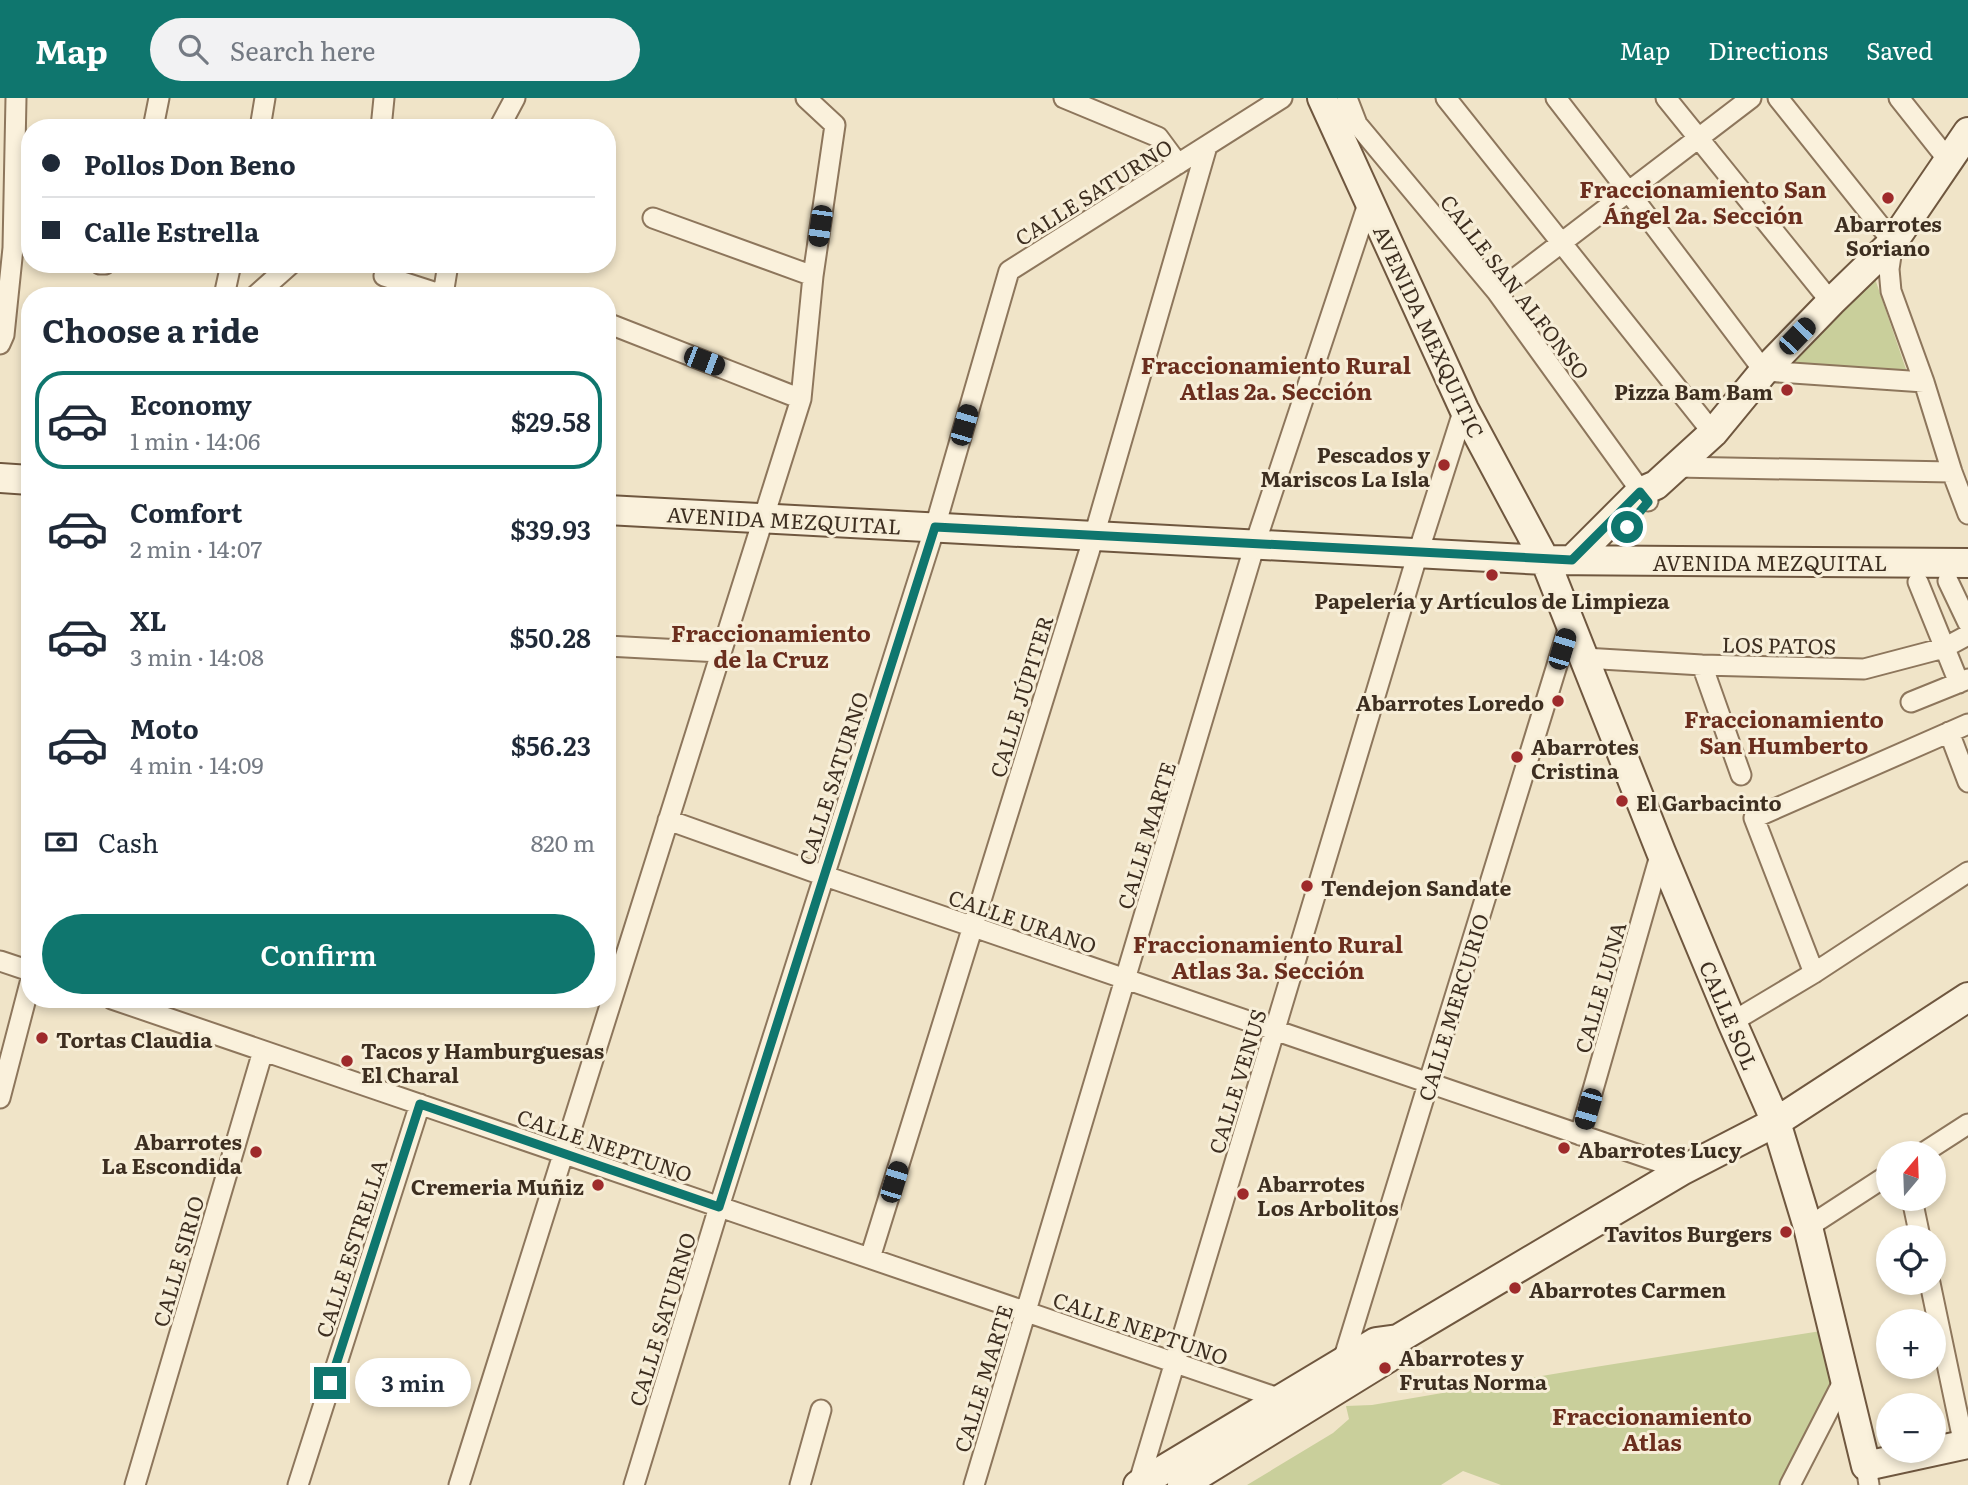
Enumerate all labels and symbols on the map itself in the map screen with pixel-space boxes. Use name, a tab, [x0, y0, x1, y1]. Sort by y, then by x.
street label: CALLE SATURNO	[1008, 130, 1178, 252]
district label: Fraccionamiento San Ángel 2a. Sección	[1579, 171, 1827, 231]
street label: CALLE SAN ALFONSO	[1434, 187, 1598, 385]
marker: Abarrotes Soriano	[1880, 190, 1896, 206]
car	[807, 204, 834, 248]
place label: Abarrotes Soriano	[1834, 207, 1942, 262]
street label: AVENIDA MEXQUITIC	[1367, 219, 1493, 443]
car	[1775, 314, 1820, 358]
car	[681, 344, 728, 378]
district label: Fraccionamiento Rural Atlas 2a. Sección	[1141, 347, 1411, 407]
place label: Pizza Bam Bam	[1614, 375, 1773, 406]
marker: Pizza Bam Bam	[1779, 382, 1795, 398]
car	[949, 402, 980, 448]
place label: Pescados y Mariscos La Isla	[1260, 438, 1431, 493]
marker: Pescados y Mariscos La Isla	[1436, 457, 1452, 473]
street label: AVENIDA MEZQUITAL	[666, 497, 902, 541]
route start	[1611, 511, 1643, 543]
street label: AVENIDA MEZQUITAL	[1653, 546, 1887, 577]
marker: Papelería y Artículos de Limpieza	[1484, 567, 1500, 583]
place label: Papelería y Artículos de Limpieza	[1314, 584, 1671, 615]
street label: CALLE JÚPITER	[981, 611, 1059, 781]
district label: Fraccionamiento de la Cruz	[671, 615, 871, 675]
car	[1546, 626, 1579, 672]
street label: LOS PATOS	[1722, 628, 1836, 660]
place label: Abarrotes Loredo	[1356, 686, 1544, 717]
street label: CALLE SATURNO	[789, 687, 875, 869]
marker: Abarrotes Loredo	[1550, 693, 1566, 709]
district label: Fraccionamiento San Humberto	[1684, 701, 1884, 761]
place label: Abarrotes Cristina	[1531, 730, 1639, 785]
marker: Abarrotes Cristina	[1509, 749, 1525, 765]
street label: CALLE MARTE	[1108, 757, 1182, 913]
place label: El Garbacinto	[1636, 786, 1782, 817]
marker: El Garbacinto	[1614, 793, 1630, 809]
place label: Tendejon Sandate	[1321, 871, 1511, 902]
marker: Tendejon Sandate	[1299, 878, 1315, 894]
street label: CALLE URANO	[945, 880, 1101, 960]
street label: CALLE MERCURIO	[1409, 910, 1495, 1104]
street label: CALLE LUNA	[1565, 917, 1633, 1056]
district label: Fraccionamiento Rural Atlas 3a. Sección	[1133, 926, 1403, 986]
street label: CALLE SOL	[1693, 956, 1767, 1074]
street label: CALLE VENUS	[1199, 1005, 1273, 1157]
place label: Tortas Claudia	[56, 1023, 213, 1054]
marker: Tortas Claudia	[34, 1030, 50, 1046]
place label: Tacos y Hamburguesas El Charal	[361, 1034, 604, 1089]
marker: Tacos y Hamburguesas El Charal	[339, 1053, 355, 1069]
car	[1573, 1086, 1604, 1132]
street label: CALLE NEPTUNO	[513, 1099, 697, 1189]
place label: Abarrotes La Escondida	[102, 1125, 243, 1180]
place label: Abarrotes Lucy	[1578, 1133, 1742, 1164]
marker: Abarrotes Lucy	[1556, 1140, 1572, 1156]
north arrow	[1876, 1141, 1946, 1211]
marker: Abarrotes La Escondida	[248, 1144, 264, 1160]
street label: CALLE ESTRELLA	[307, 1154, 394, 1341]
car	[878, 1159, 911, 1205]
place label: Abarrotes Los Arbolitos	[1257, 1167, 1399, 1222]
place label: Cremeria Muñiz	[411, 1170, 584, 1201]
marker: Cremeria Muñiz	[590, 1177, 606, 1193]
marker: Abarrotes Los Arbolitos	[1235, 1186, 1251, 1202]
street label: CALLE SIRIO	[144, 1192, 210, 1330]
place label: Tavitos Burgers	[1604, 1217, 1772, 1248]
marker: Tavitos Burgers	[1778, 1224, 1794, 1240]
street label: CALLE SATURNO	[620, 1228, 702, 1410]
place label: Abarrotes Carmen	[1529, 1273, 1726, 1304]
marker: Abarrotes Carmen	[1507, 1280, 1523, 1296]
street label: CALLE NEPTUNO	[1049, 1282, 1233, 1372]
street label: CALLE MARTE	[945, 1300, 1019, 1456]
place label: Abarrotes y Frutas Norma	[1399, 1341, 1548, 1396]
callout: 3 min	[354, 1358, 470, 1408]
marker: Abarrotes y Frutas Norma	[1377, 1360, 1393, 1376]
route end	[314, 1367, 346, 1399]
district label: Fraccionamiento Atlas	[1552, 1398, 1752, 1458]

